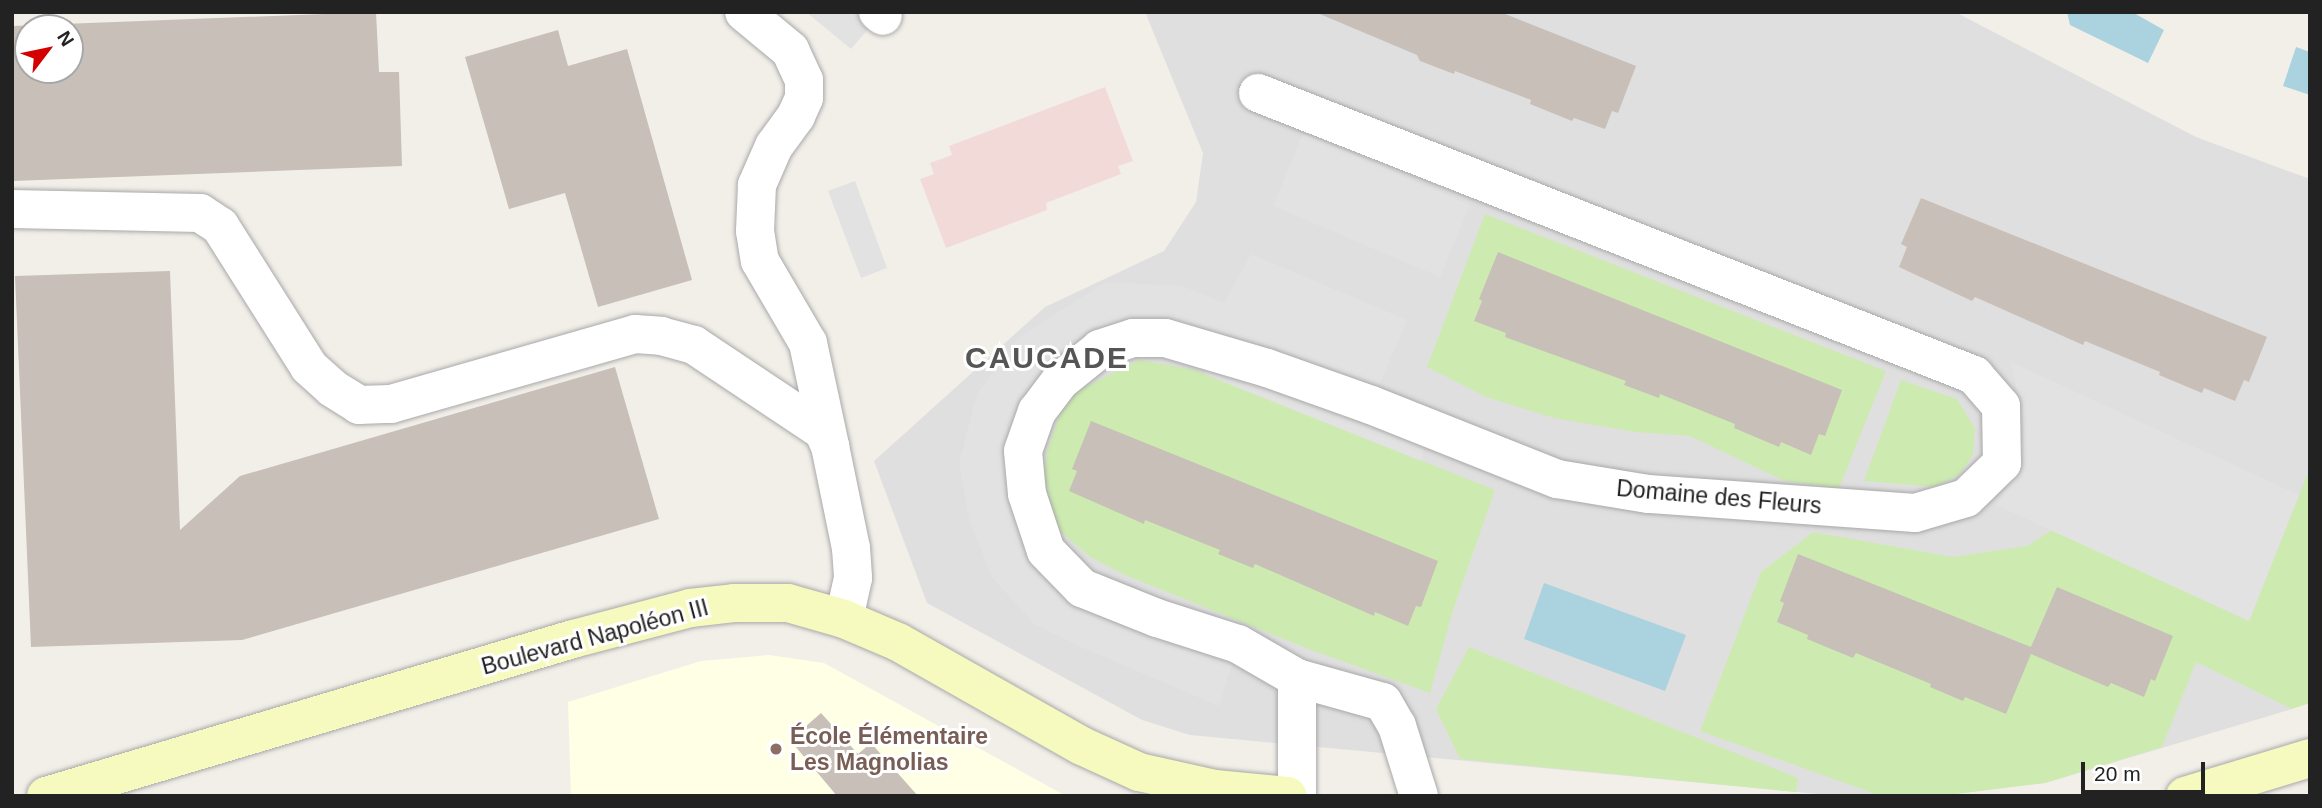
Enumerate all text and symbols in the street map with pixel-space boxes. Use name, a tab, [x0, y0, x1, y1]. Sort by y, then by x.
north arrow	[14, 14, 84, 84]
text: N	[53, 27, 78, 50]
district label: CAUCADE	[966, 340, 1128, 376]
street label: Domaine des Fleurs	[1615, 474, 1823, 520]
street label: Boulevard Napoléon III	[478, 593, 712, 681]
place label: École Élémentaire Les Magnolias	[790, 722, 988, 776]
marker: École Élémentaire Les Magnolias	[768, 741, 784, 757]
scale bar	[2084, 748, 2208, 792]
text: 20 m	[2094, 762, 2141, 785]

